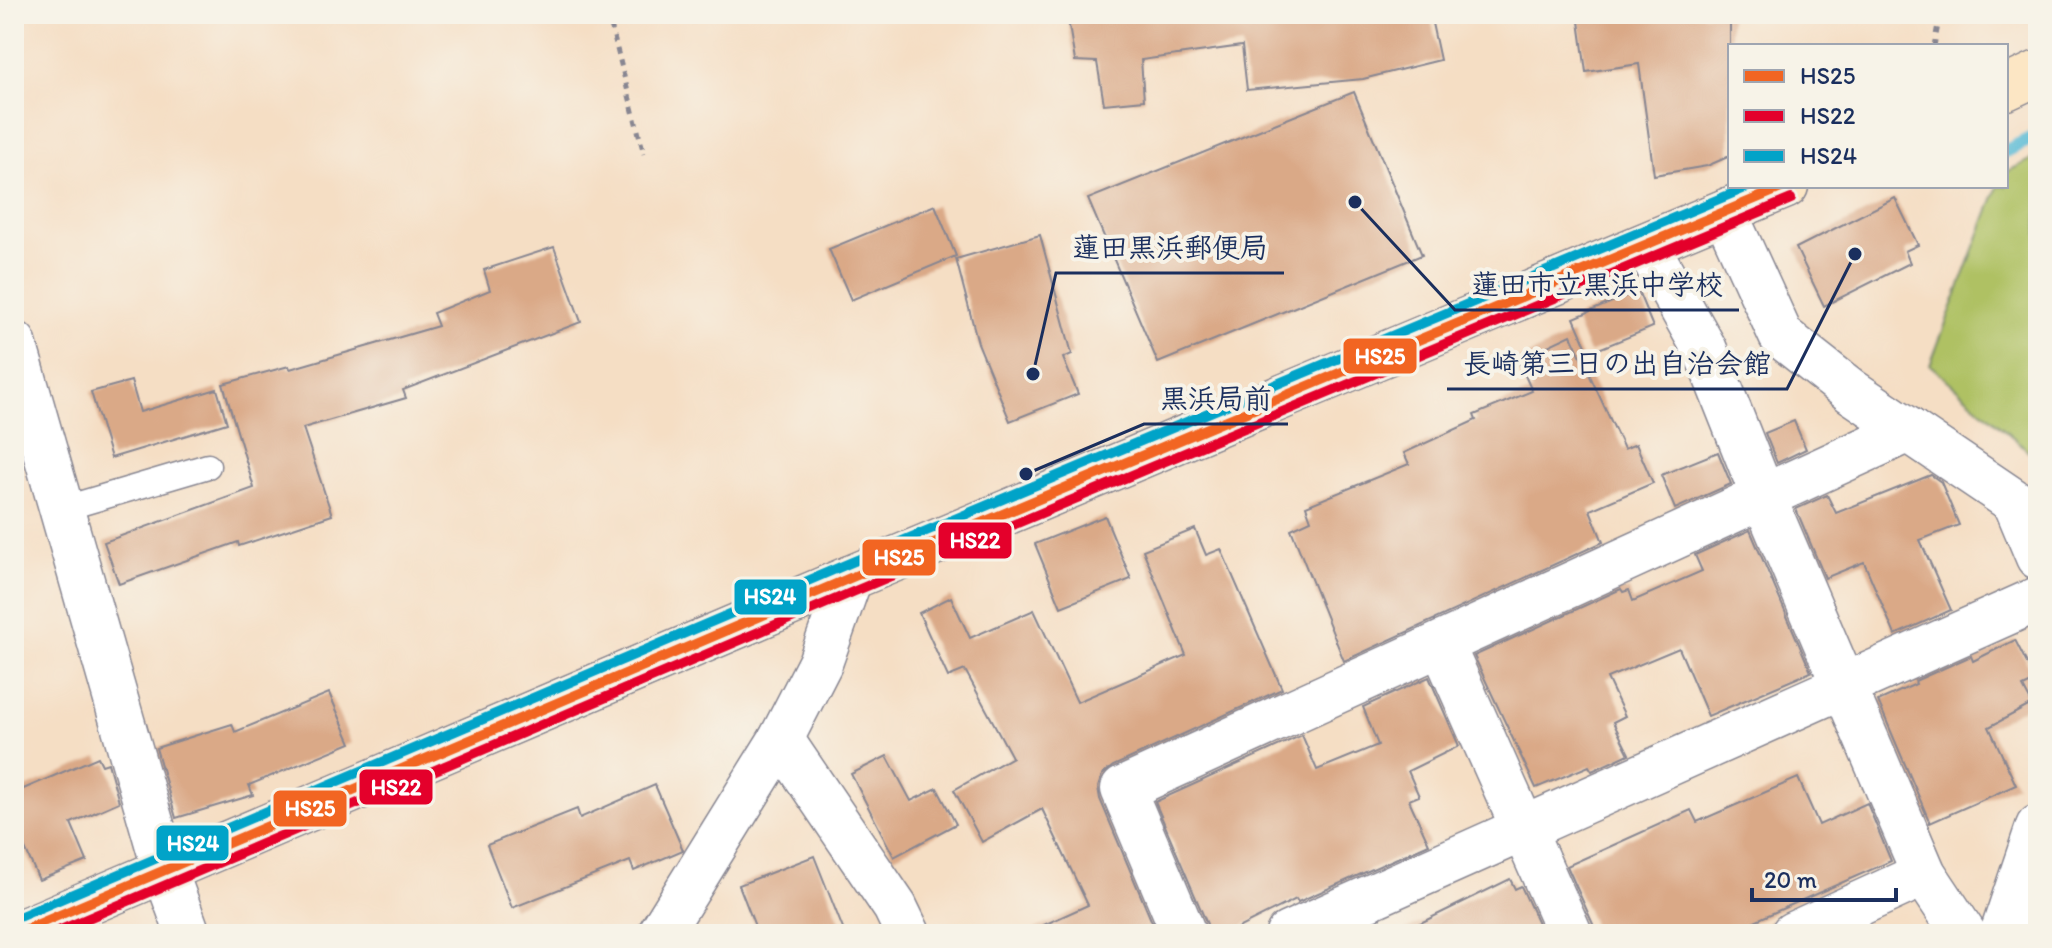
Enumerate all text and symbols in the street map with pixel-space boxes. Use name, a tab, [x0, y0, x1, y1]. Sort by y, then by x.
legend	[1728, 44, 2008, 188]
text: HS25	[1800, 61, 1855, 90]
text: HS22	[1800, 101, 1856, 130]
text: HS24	[1800, 141, 1857, 170]
callout: 蓮田黒浜郵便局	[1056, 221, 1284, 273]
text: 蓮田黒浜郵便局	[1072, 230, 1268, 264]
callout: 蓮田市立黒浜中学校	[1455, 258, 1739, 310]
text: 蓮田市立黒浜中学校	[1471, 267, 1723, 301]
line badge: HS25	[1342, 337, 1418, 375]
callout: 長崎第三日の出自治会館	[1447, 337, 1787, 389]
text: HS25	[1355, 343, 1406, 370]
text: 長崎第三日の出自治会館	[1463, 346, 1771, 380]
callout: 黒浜局前	[1144, 372, 1288, 424]
text: 黒浜局前	[1160, 381, 1272, 415]
line badge: HS22	[937, 521, 1013, 560]
text: HS22	[950, 527, 1001, 554]
line badge: HS25	[861, 538, 937, 577]
text: HS25	[874, 544, 925, 571]
line badge: HS24	[733, 578, 808, 616]
text: HS24	[744, 583, 797, 610]
line badge: HS22	[358, 768, 434, 806]
text: HS22	[371, 774, 422, 801]
line badge: HS25	[272, 789, 348, 828]
text: HS25	[285, 795, 336, 822]
line badge: HS24	[155, 824, 230, 862]
text: HS24	[167, 830, 220, 857]
scale bar	[1752, 852, 1896, 902]
text: 20 m	[1764, 865, 1817, 894]

